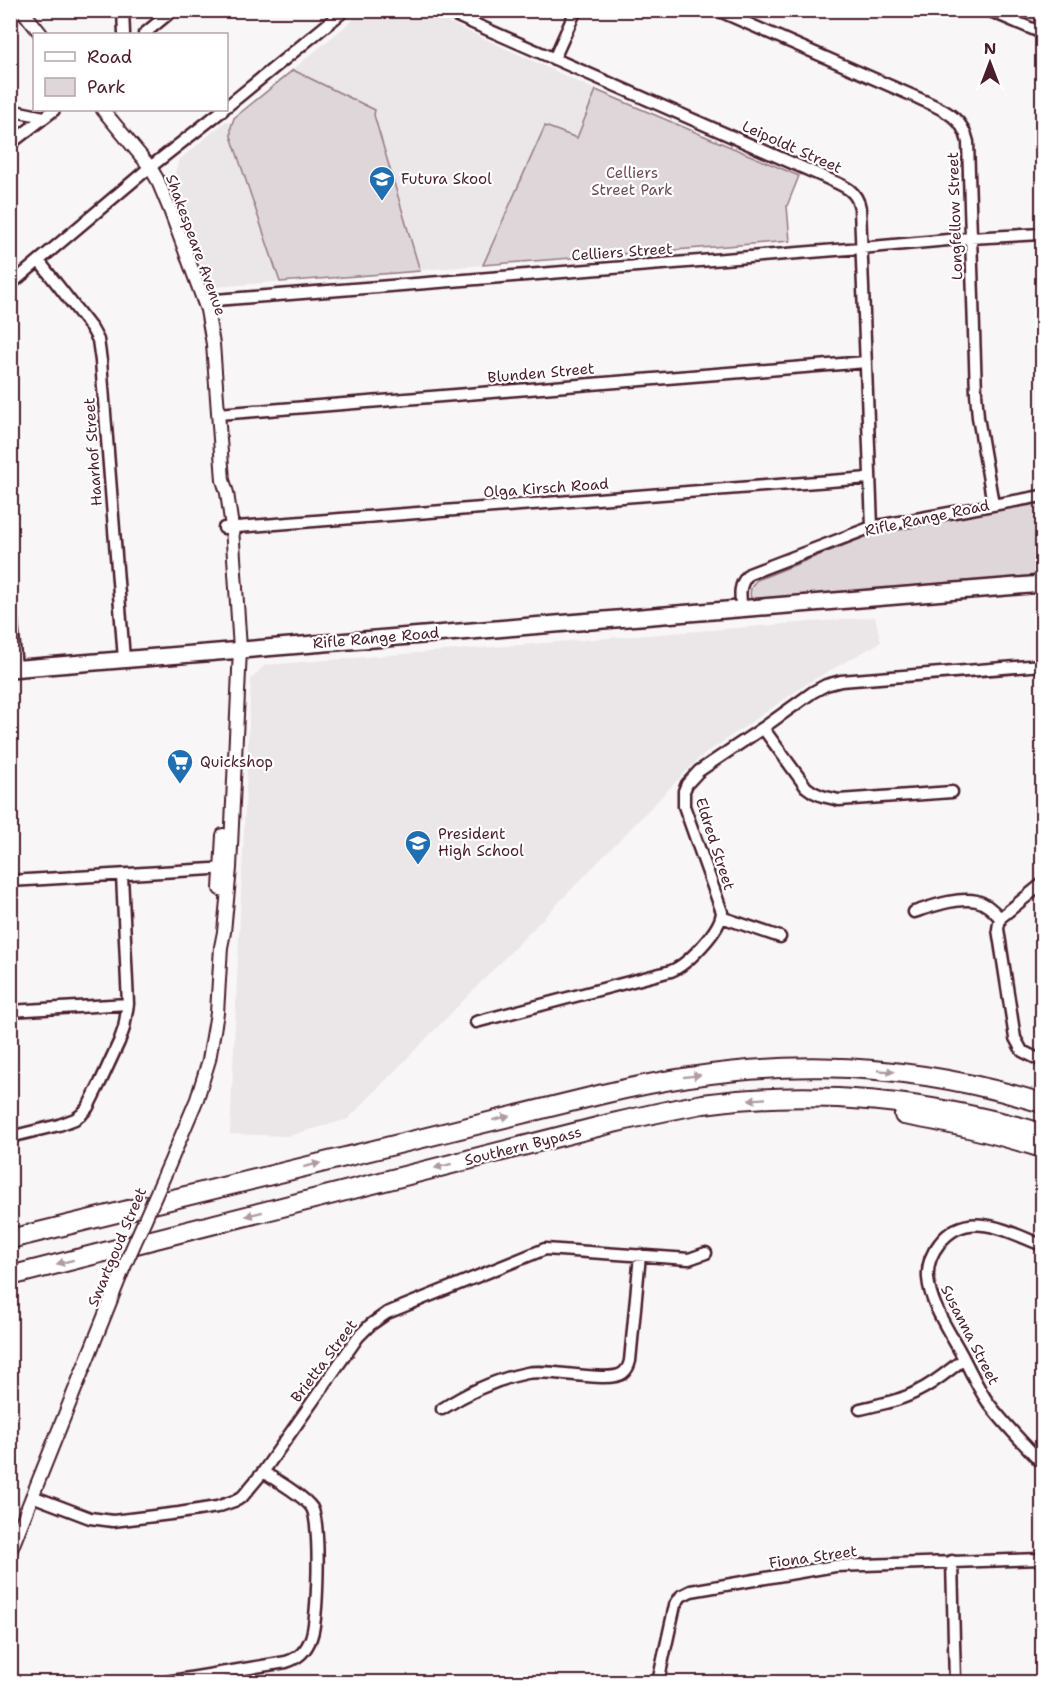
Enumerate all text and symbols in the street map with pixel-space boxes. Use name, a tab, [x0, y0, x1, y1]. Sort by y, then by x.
legend	[33, 33, 228, 111]
north arrow	[960, 33, 1020, 93]
text: N	[984, 38, 996, 59]
text: Road	[87, 45, 132, 69]
text: Park	[87, 75, 126, 99]
street label: Leipoldt Street	[739, 116, 845, 178]
street label: Longfellow Street	[943, 152, 967, 280]
park label: Celliers Street Park	[591, 163, 673, 200]
school or university icon: Futura Skool	[367, 164, 397, 202]
place label: Futura Skool	[401, 169, 492, 189]
street label: Shakespeare Avenue	[161, 172, 231, 318]
street label: Celliers Street	[571, 238, 673, 266]
street label: Blunden Street	[487, 358, 595, 388]
street label: Haarhof Street	[79, 397, 107, 507]
street label: Olga Kirsch Road	[483, 474, 610, 502]
street label: Rifle Range Road	[863, 495, 992, 541]
street label: Rifle Range Road	[312, 622, 440, 653]
supermarket icon: Quickshop	[165, 747, 195, 785]
place label: Quickshop	[200, 752, 273, 772]
street label: Eldred Street	[691, 795, 739, 893]
place label: President High School	[438, 824, 524, 861]
school or university icon: President High School	[403, 828, 433, 866]
one-way arrow	[877, 1066, 896, 1076]
one-way arrow	[682, 1071, 701, 1080]
one-way arrow	[747, 1095, 766, 1104]
one-way arrow	[492, 1113, 511, 1123]
street label: Southern Bypass	[462, 1122, 584, 1170]
one-way arrow	[303, 1159, 321, 1169]
one-way arrow	[434, 1162, 452, 1171]
street label: Swartgoud Street	[83, 1184, 151, 1310]
one-way arrow	[245, 1210, 263, 1219]
one-way arrow	[56, 1257, 74, 1267]
street label: Susanna Street	[936, 1282, 1004, 1388]
street label: Brietta Street	[286, 1316, 362, 1406]
street label: Fiona Street	[768, 1541, 858, 1573]

